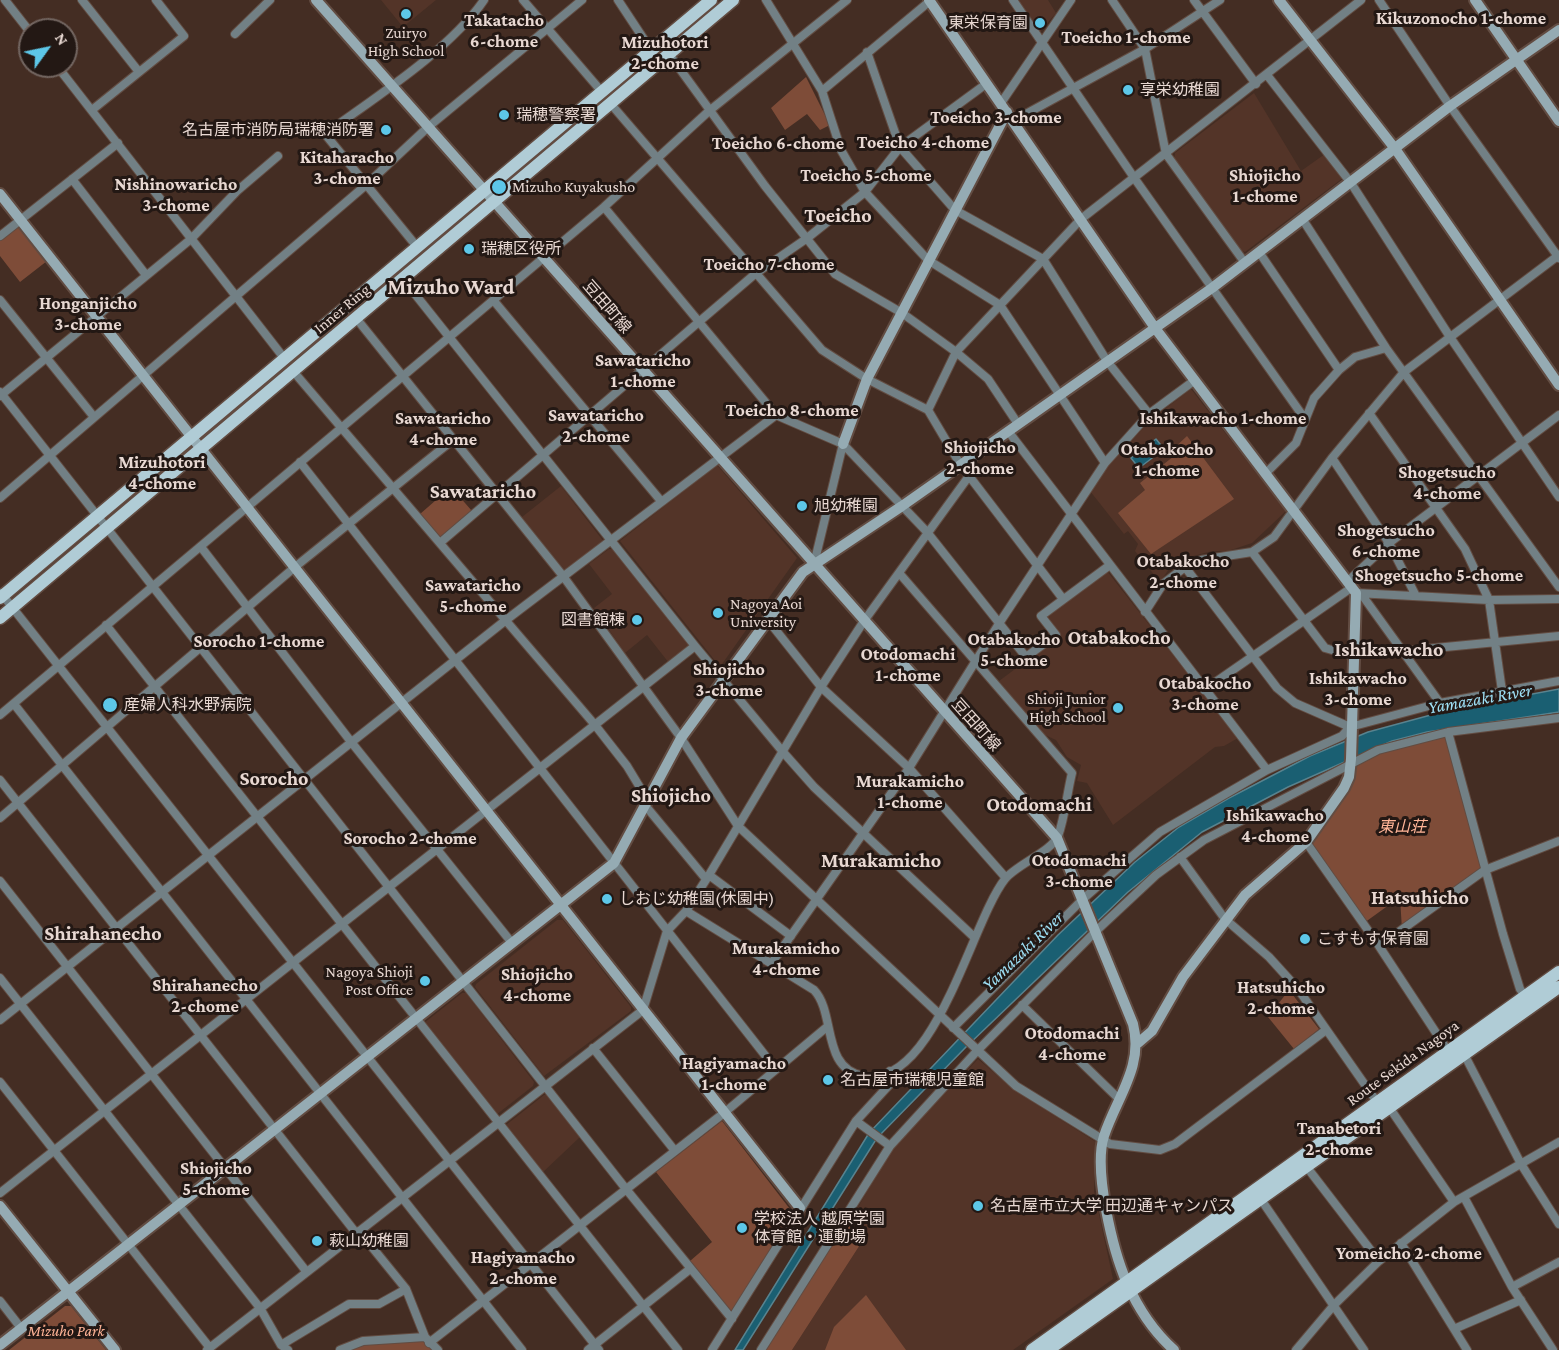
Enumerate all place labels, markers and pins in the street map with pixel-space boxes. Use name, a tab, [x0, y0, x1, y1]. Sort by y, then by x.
marker: Zuiryo High School	[399, 7, 413, 21]
place label: 東栄保育園	[948, 13, 1028, 33]
marker: 東栄保育園	[1033, 16, 1047, 30]
place label: Zuiryo High School	[368, 23, 444, 61]
place label: 享栄幼稚園	[1140, 80, 1220, 100]
marker: 享栄幼稚園	[1121, 83, 1135, 97]
place label: 瑞穂警察署	[516, 105, 596, 125]
marker: 瑞穂警察署	[497, 108, 511, 122]
place label: 名古屋市消防局瑞穂消防署	[182, 120, 374, 140]
marker: 名古屋市消防局瑞穂消防署	[379, 123, 393, 137]
place label: Mizuho Kuyakusho	[512, 177, 635, 197]
marker: Mizuho Kuyakusho	[490, 178, 508, 196]
place label: 瑞穂区役所	[481, 239, 561, 259]
marker: 瑞穂区役所	[462, 242, 476, 256]
place label: 旭幼稚園	[814, 496, 878, 516]
marker: 旭幼稚園	[795, 499, 809, 513]
place label: Nagoya Aoi University	[730, 594, 802, 632]
marker: Nagoya Aoi University	[711, 606, 725, 620]
place label: 図書館棟	[561, 610, 625, 630]
marker: 図書館棟	[630, 613, 644, 627]
place label: Shioji Junior High School	[1027, 689, 1106, 727]
place label: 産婦人科水野病院	[124, 695, 252, 715]
marker: 産婦人科水野病院	[101, 696, 119, 714]
marker: Shioji Junior High School	[1111, 701, 1125, 715]
place label: しおじ幼稚園(休園中)	[619, 889, 774, 909]
marker: しおじ幼稚園(休園中)	[600, 892, 614, 906]
place label: こすもす保育園	[1317, 929, 1429, 949]
marker: こすもす保育園	[1298, 932, 1312, 946]
place label: Nagoya Shioji Post Office	[326, 962, 413, 1000]
marker: Nagoya Shioji Post Office	[418, 974, 432, 988]
place label: 名古屋市瑞穂児童館	[840, 1070, 984, 1090]
marker: 名古屋市瑞穂児童館	[821, 1073, 835, 1087]
place label: 名古屋市立大学 田辺通キャンパス	[990, 1196, 1233, 1216]
marker: 名古屋市立大学 田辺通キャンパス	[971, 1199, 985, 1213]
place label: 学校法人 越原学園 体育館・運動場	[754, 1209, 885, 1247]
marker: 学校法人 越原学園 体育館・運動場	[735, 1221, 749, 1235]
place label: 萩山幼稚園	[329, 1231, 409, 1251]
marker: 萩山幼稚園	[310, 1234, 324, 1248]

